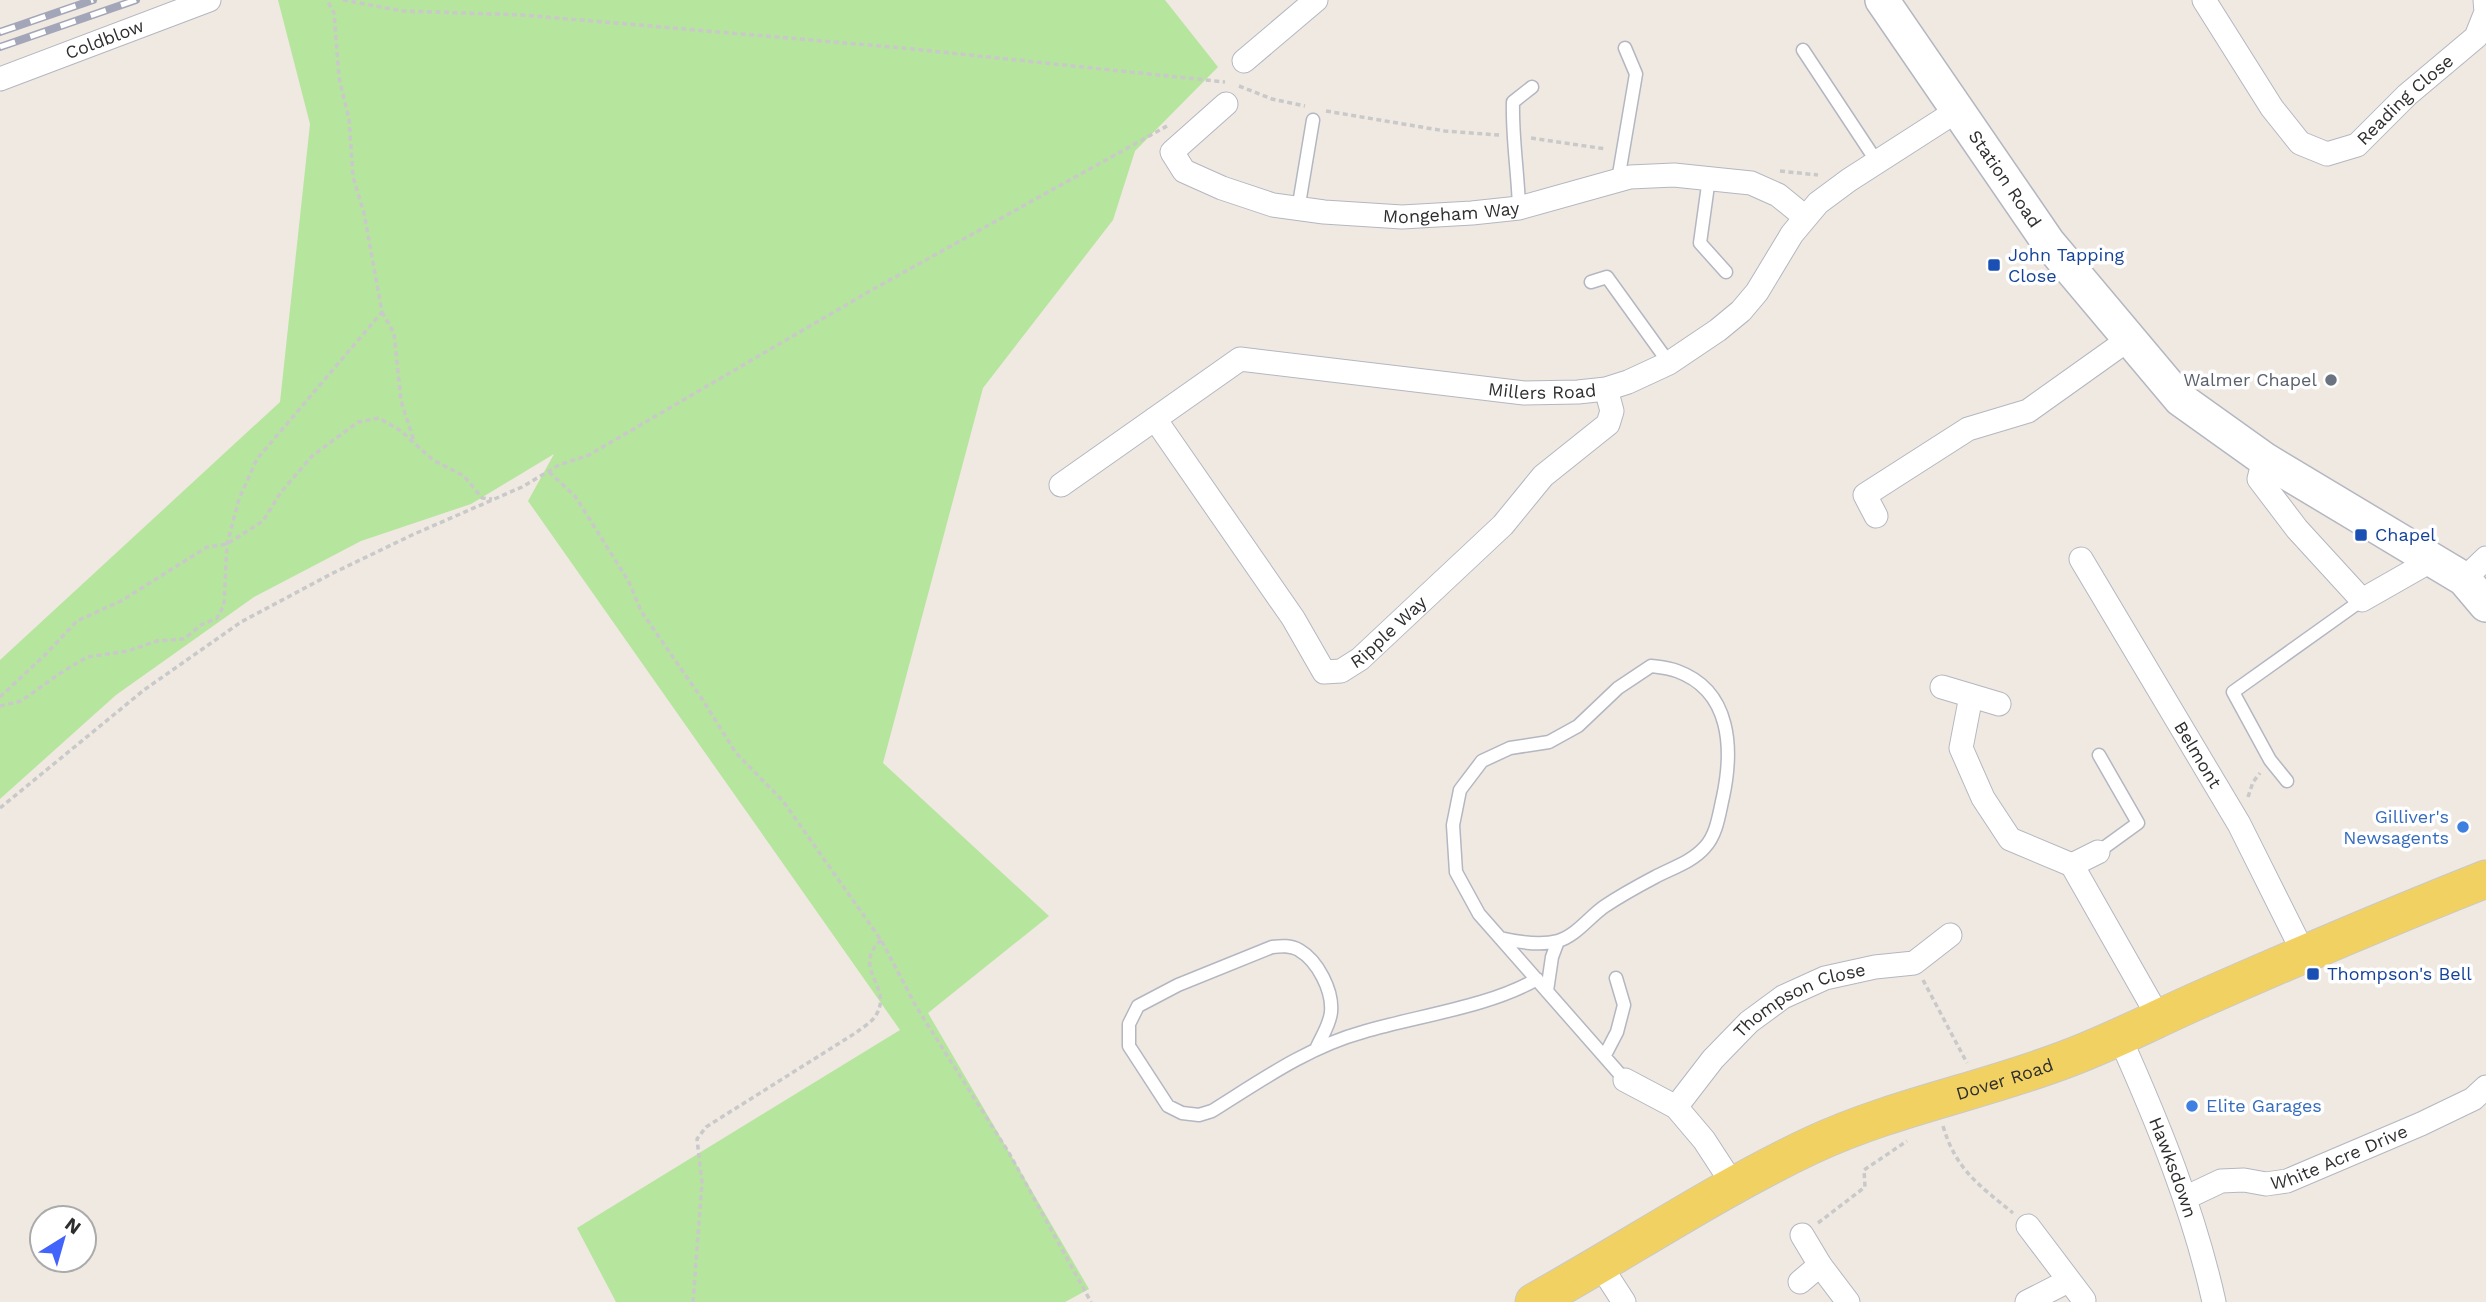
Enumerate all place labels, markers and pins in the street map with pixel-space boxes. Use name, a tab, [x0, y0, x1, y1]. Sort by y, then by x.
place label: John Tapping Close	[2008, 244, 2125, 286]
marker: John Tapping Close	[1986, 257, 2002, 273]
place label: Walmer Chapel	[2183, 369, 2317, 390]
marker: Walmer Chapel	[2323, 372, 2339, 388]
place label: Chapel	[2375, 524, 2436, 545]
marker: Chapel	[2353, 527, 2369, 543]
place label: Gilliver's Newsagents	[2343, 806, 2449, 848]
marker: Gilliver's Newsagents	[2455, 819, 2471, 835]
place label: Thompson's Bell	[2327, 963, 2472, 984]
marker: Thompson's Bell	[2305, 966, 2321, 982]
place label: Elite Garages	[2206, 1095, 2322, 1116]
marker: Elite Garages	[2184, 1098, 2200, 1114]

